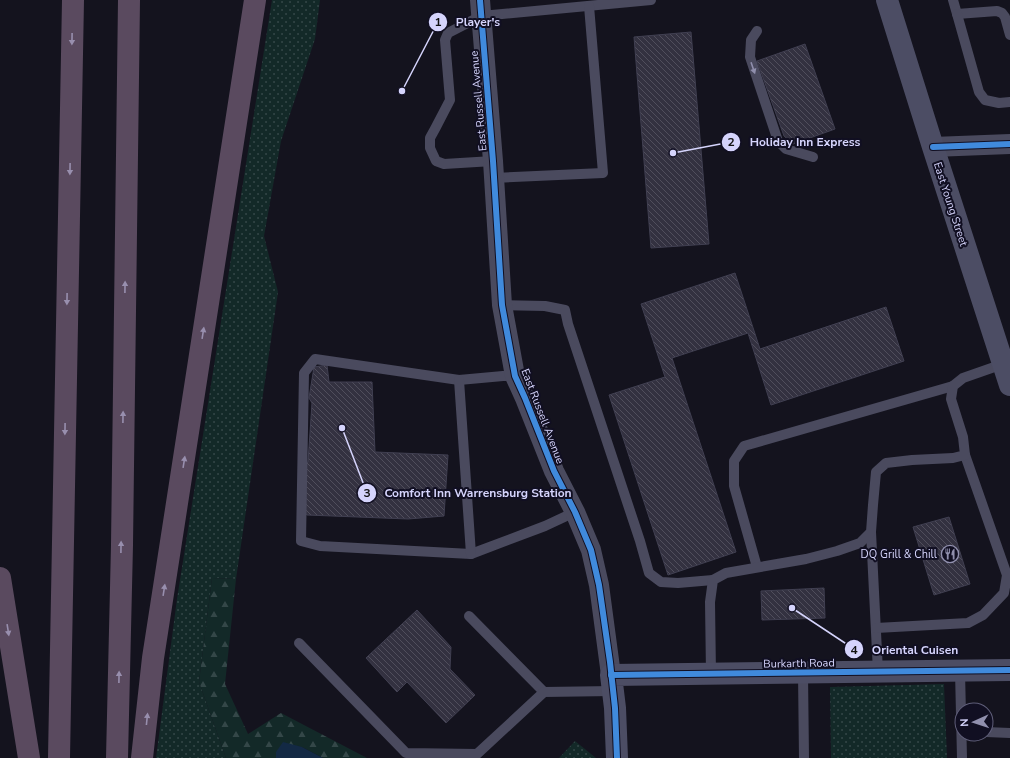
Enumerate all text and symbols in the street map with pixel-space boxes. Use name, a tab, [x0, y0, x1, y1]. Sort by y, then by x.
callout: Player's	[428, 10, 508, 34]
text: 1	[434, 14, 442, 30]
text: Player's	[456, 14, 500, 30]
one-way arrow	[69, 33, 76, 45]
street label: East Russell Avenue	[467, 50, 490, 152]
one-way arrow	[750, 62, 756, 74]
callout: Holiday Inn Express	[721, 130, 868, 154]
text: 2	[727, 134, 735, 150]
text: Holiday Inn Express	[750, 134, 861, 150]
street label: East Young Street	[930, 160, 971, 248]
one-way arrow	[67, 163, 73, 176]
one-way arrow	[122, 280, 128, 293]
one-way arrow	[64, 293, 71, 305]
one-way arrow	[200, 327, 206, 340]
street label: East Russell Avenue	[517, 366, 568, 466]
one-way arrow	[120, 411, 127, 423]
one-way arrow	[62, 423, 68, 436]
one-way arrow	[181, 456, 187, 468]
callout: Comfort Inn Warrensburg Station	[357, 481, 580, 505]
text: 3	[363, 485, 371, 501]
text: Comfort Inn Warrensburg Station	[384, 485, 572, 501]
one-way arrow	[118, 541, 125, 553]
restaurant icon: DQ Grill & Chill	[940, 544, 960, 564]
place label: DQ Grill & Chill	[861, 547, 938, 562]
one-way arrow	[161, 584, 167, 596]
one-way arrow	[5, 624, 11, 636]
callout: Oriental Cuisen	[844, 637, 966, 661]
text: 4	[850, 642, 858, 658]
text: Oriental Cuisen	[872, 642, 958, 658]
street label: Burkarth Road	[763, 655, 835, 672]
one-way arrow	[116, 670, 122, 683]
north arrow	[954, 702, 994, 742]
one-way arrow	[143, 713, 150, 725]
text: N	[957, 718, 972, 727]

